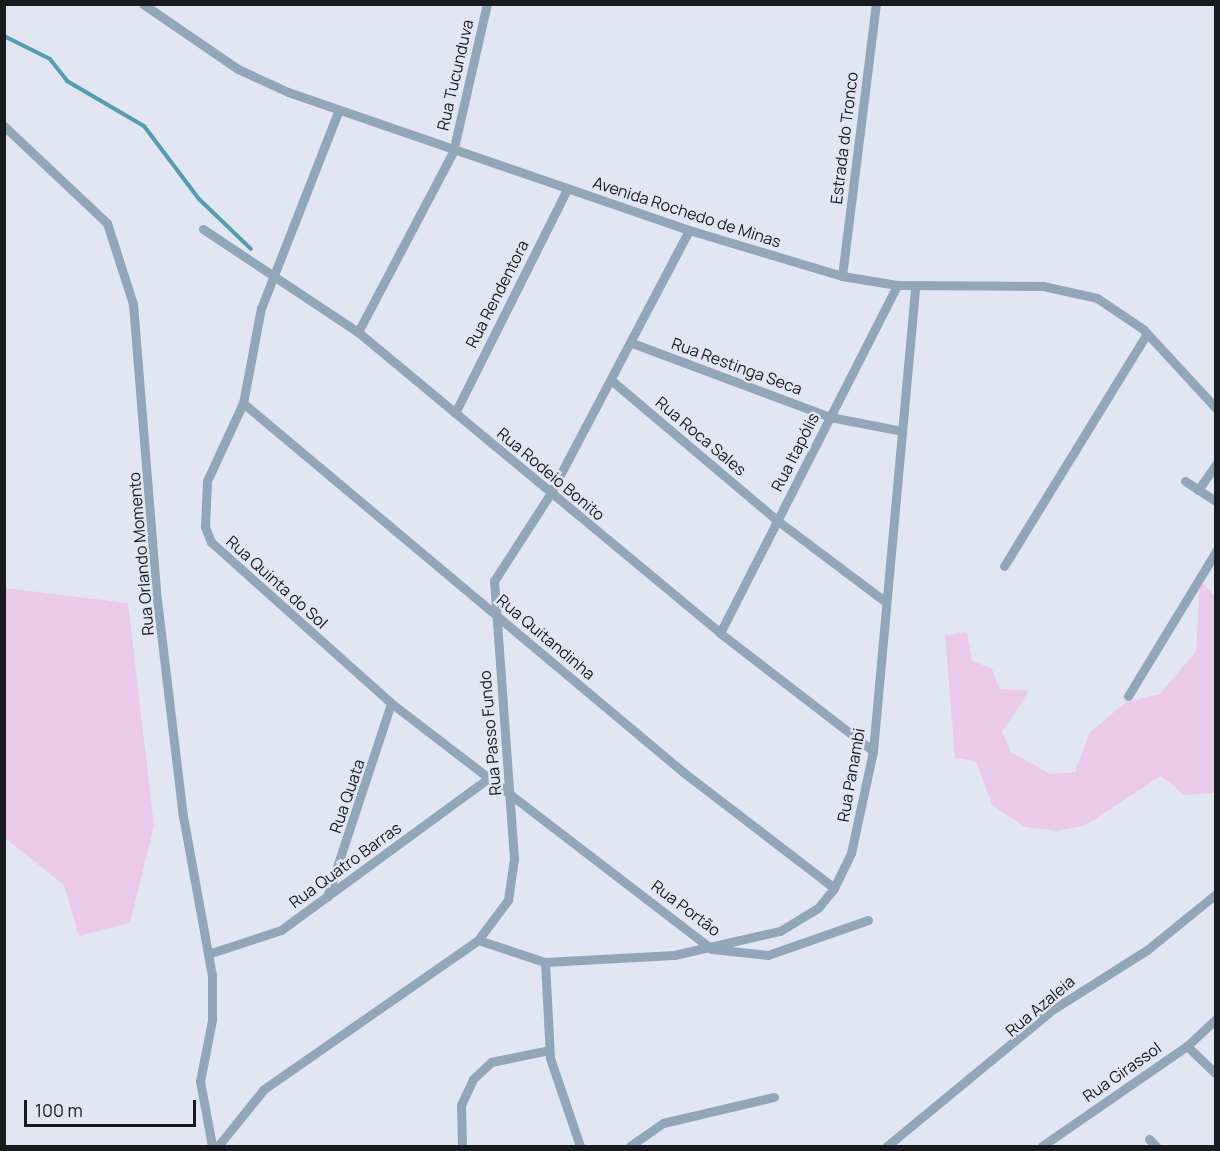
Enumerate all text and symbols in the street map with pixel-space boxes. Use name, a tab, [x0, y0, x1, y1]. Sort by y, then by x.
street label: Rua Tucunduva	[433, 18, 477, 132]
street label: Estrada do Tronco	[826, 71, 862, 205]
street label: Avenida Rochedo de Minas	[591, 172, 783, 252]
street label: Rua Rendentora	[462, 237, 532, 351]
street label: Rua Restinga Seca	[669, 333, 805, 399]
street label: Rua Roca Sales	[652, 393, 750, 479]
street label: Rua Itapólis	[767, 410, 823, 494]
street label: Rua Rodeio Bonito	[493, 423, 609, 525]
street label: Rua Orlando Momento	[124, 472, 158, 636]
street label: Rua Quinta do Sol	[222, 531, 332, 633]
street label: Rua Quitandinha	[493, 590, 599, 684]
street label: Rua Passo Fundo	[475, 670, 505, 796]
street label: Rua Panambi	[833, 727, 869, 823]
street label: Rua Quata	[325, 756, 369, 836]
street label: Rua Quatro Barras	[285, 818, 405, 912]
street label: Rua Portão	[648, 876, 724, 940]
street label: Rua Azaleia	[1001, 972, 1079, 1040]
street label: Rua Girassol	[1079, 1038, 1165, 1106]
scale bar	[27, 1088, 200, 1126]
text: 100 m	[35, 1098, 83, 1122]

